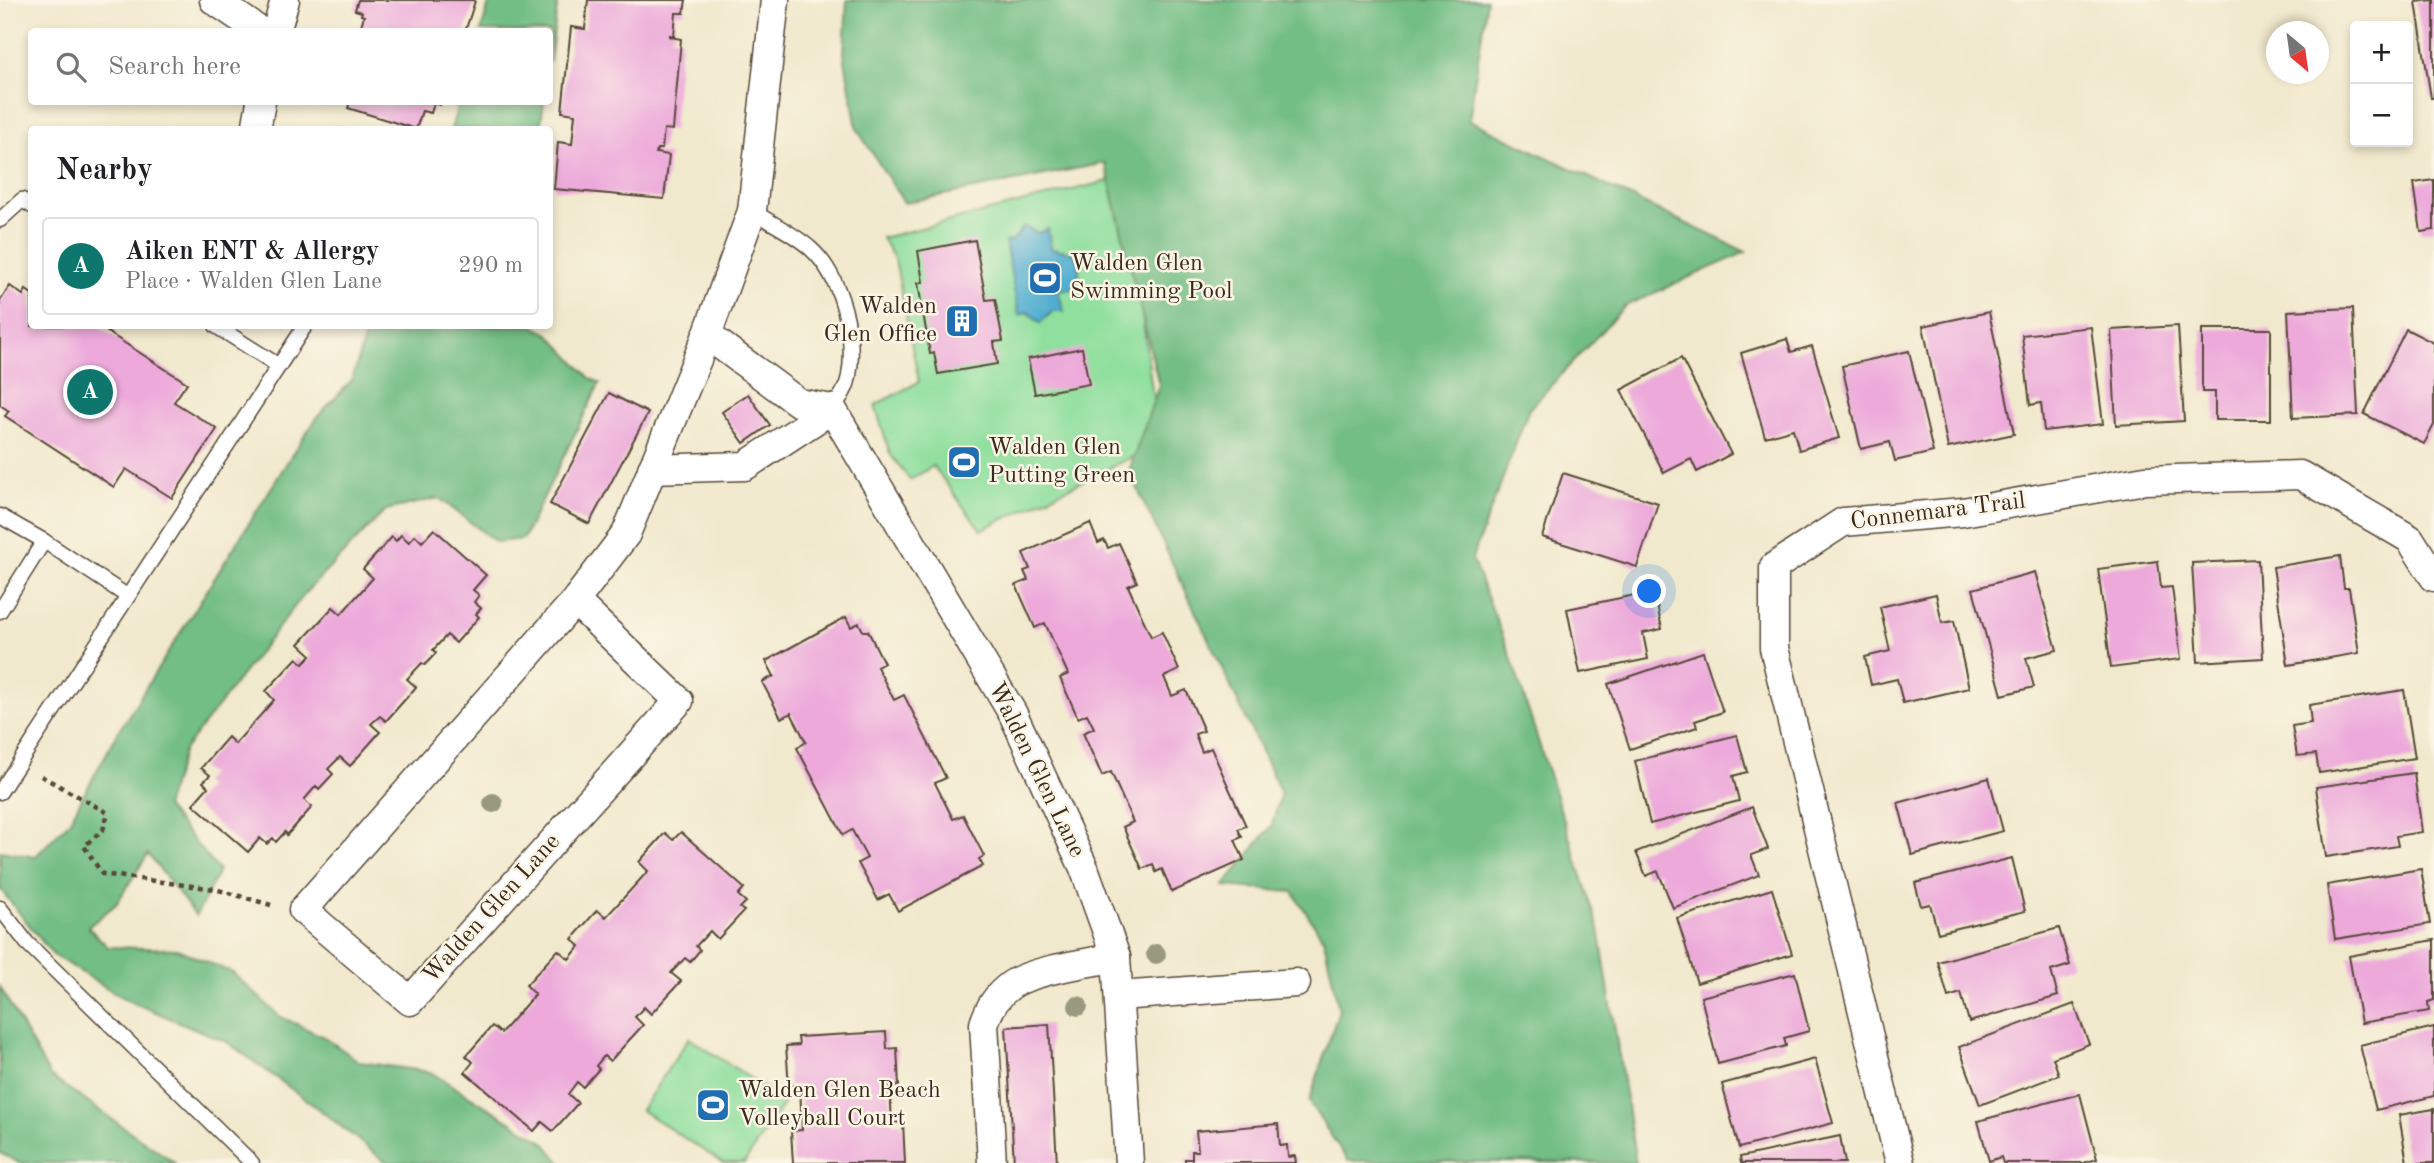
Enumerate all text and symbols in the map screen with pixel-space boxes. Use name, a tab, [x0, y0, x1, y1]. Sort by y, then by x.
north arrow	[2266, 21, 2329, 84]
map controls	[2350, 21, 2413, 147]
button: +	[2350, 21, 2413, 84]
search box	[28, 28, 553, 105]
icon: search	[52, 48, 90, 86]
text: Search here	[108, 54, 241, 80]
button: −	[2350, 84, 2413, 147]
text: Nearby	[56, 156, 153, 186]
text: Aiken ENT & Allergy	[125, 239, 380, 265]
place label: Walden Glen Swimming Pool	[1070, 252, 1233, 304]
text: A	[72, 254, 90, 277]
text: 290 m	[458, 254, 523, 277]
sports icon: Walden Glen Swimming Pool	[1026, 259, 1064, 297]
text: Place · Walden Glen Lane	[125, 270, 382, 293]
place label: Walden Glen Office	[824, 295, 937, 347]
building icon: Walden Glen Office	[943, 302, 981, 340]
pin: A	[67, 366, 113, 418]
place label: Walden Glen Putting Green	[988, 436, 1135, 488]
sports icon: Walden Glen Putting Green	[945, 443, 983, 481]
street label: Connemara Trail	[1849, 489, 2027, 535]
your location	[1632, 574, 1666, 608]
street label: Walden Glen Lane	[983, 679, 1089, 861]
street label: Walden Glen Lane	[419, 830, 565, 988]
place label: Walden Glen Beach Volleyball Court	[738, 1079, 941, 1131]
sports icon: Walden Glen Beach Volleyball Court	[694, 1086, 732, 1124]

